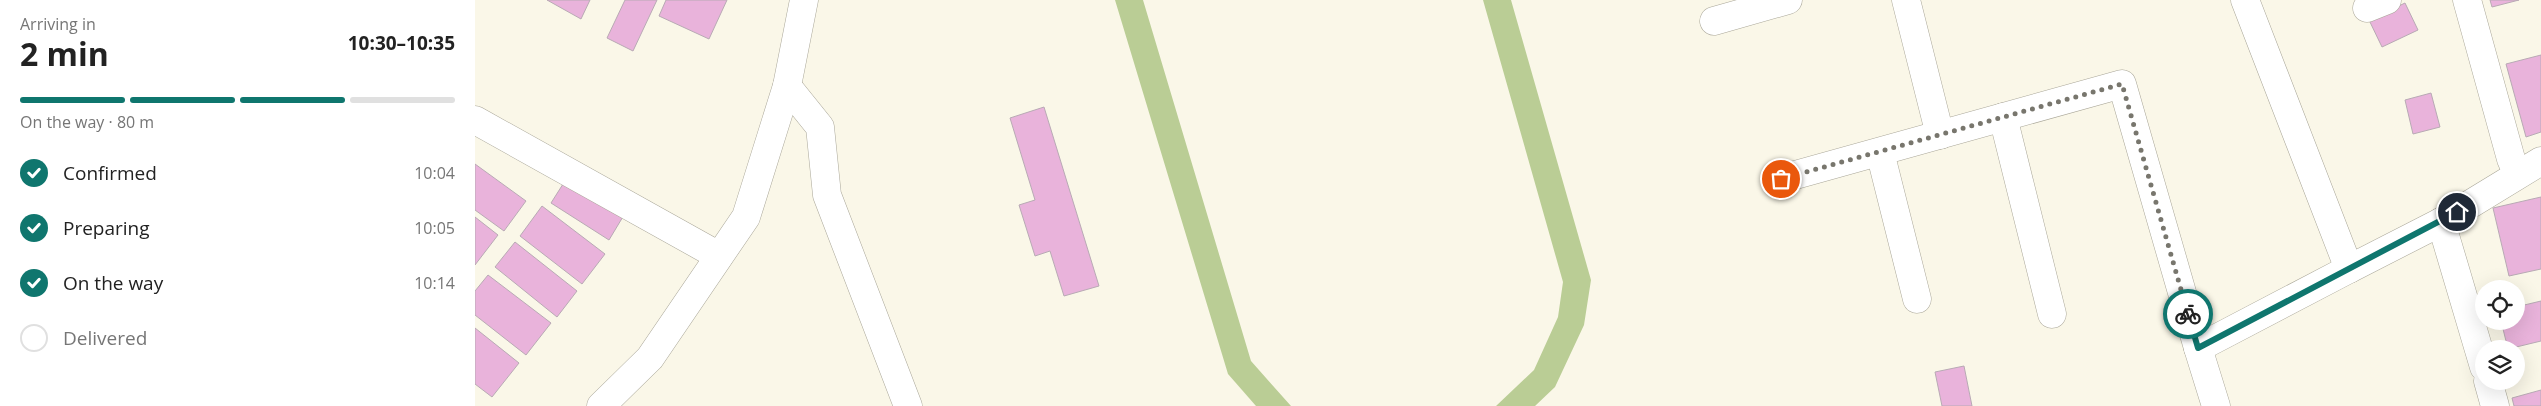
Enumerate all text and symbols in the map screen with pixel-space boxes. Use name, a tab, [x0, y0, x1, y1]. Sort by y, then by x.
text: Arriving in	[20, 13, 96, 35]
text: 10:30–10:35	[348, 30, 455, 56]
text: 2 min	[20, 32, 109, 75]
text: On the way · 80 m	[20, 111, 154, 133]
pin	[1760, 158, 1802, 200]
icon: check	[20, 159, 48, 187]
text: Confirmed	[63, 160, 157, 186]
text: 10:04	[414, 162, 455, 184]
icon: bag	[1767, 165, 1795, 193]
pin	[2436, 191, 2478, 233]
icon: home	[2443, 198, 2471, 226]
icon: check	[20, 214, 48, 242]
text: Preparing	[63, 215, 150, 241]
text: 10:05	[414, 217, 455, 239]
icon: check	[20, 269, 48, 297]
text: On the way	[63, 270, 163, 296]
text: 10:14	[414, 272, 455, 294]
map controls	[2475, 280, 2525, 390]
button: locate	[2475, 280, 2525, 330]
courier	[2163, 289, 2213, 339]
icon: bike	[2174, 300, 2202, 328]
text: Delivered	[63, 325, 147, 351]
button: layers	[2475, 340, 2525, 390]

